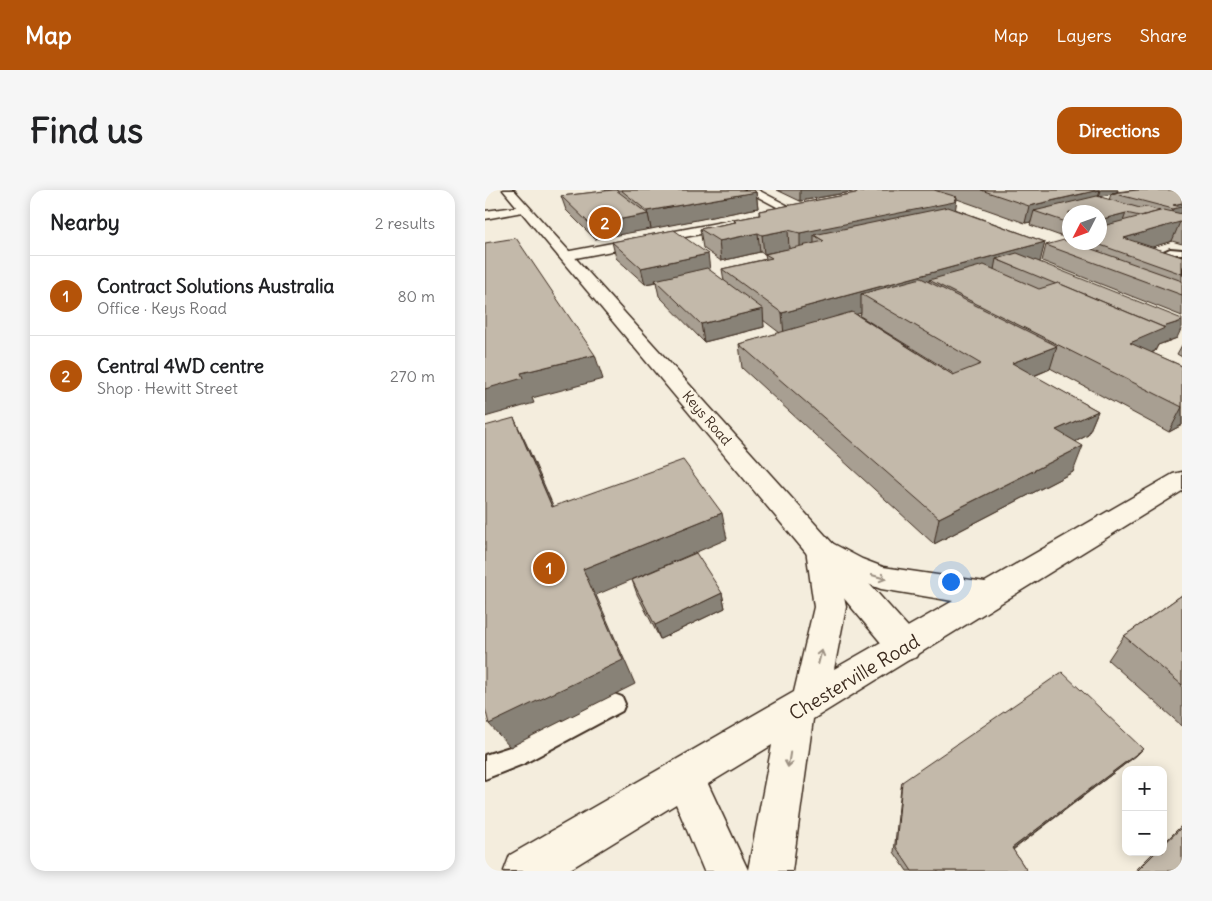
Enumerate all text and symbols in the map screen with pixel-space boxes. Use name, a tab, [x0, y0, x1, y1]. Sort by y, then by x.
text: Map	[25, 20, 72, 50]
text: Map	[993, 24, 1028, 47]
text: Layers	[1056, 24, 1112, 47]
text: Share	[1140, 24, 1187, 47]
button: Directions	[1057, 107, 1182, 154]
text: Find us	[30, 108, 143, 152]
pin: 2	[589, 204, 621, 242]
north arrow	[1062, 205, 1107, 250]
text: Nearby	[50, 209, 120, 236]
text: 2 results	[375, 213, 435, 233]
text: Contract Solutions Australia	[97, 274, 334, 298]
text: 1	[63, 286, 69, 306]
text: 80 m	[397, 286, 435, 306]
text: Office · Keys Road	[97, 298, 227, 318]
text: Central 4WD centre	[97, 354, 264, 378]
text: 2	[62, 366, 70, 386]
text: 270 m	[390, 366, 435, 386]
text: Shop · Hewitt Street	[97, 378, 238, 398]
street label: Keys Road	[678, 387, 736, 449]
pin: 1	[533, 549, 565, 587]
your location	[938, 569, 964, 595]
one-way arrow	[871, 573, 887, 583]
street label: Chesterville Road	[784, 629, 924, 725]
one-way arrow	[816, 649, 825, 665]
one-way arrow	[783, 752, 793, 768]
map controls	[1122, 766, 1167, 856]
button: +	[1122, 766, 1167, 811]
button: −	[1122, 811, 1167, 856]

